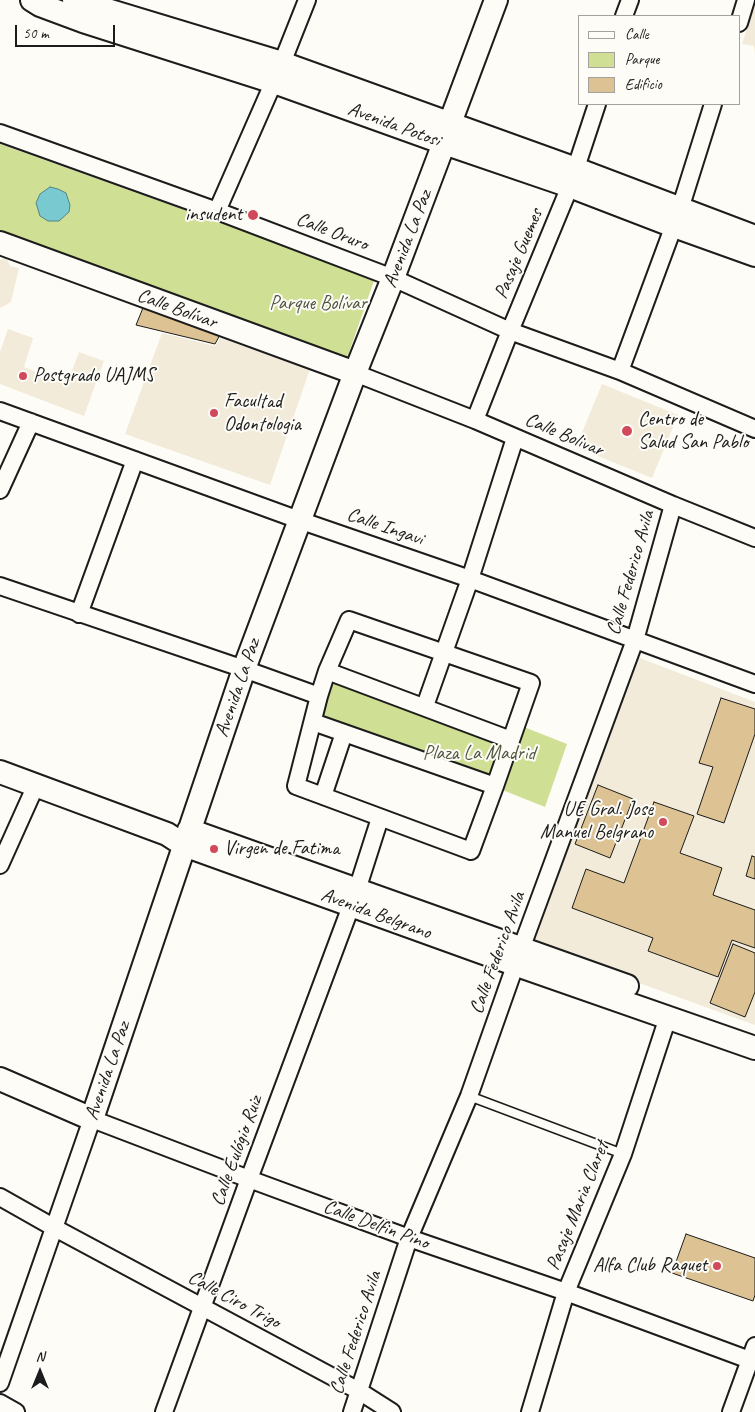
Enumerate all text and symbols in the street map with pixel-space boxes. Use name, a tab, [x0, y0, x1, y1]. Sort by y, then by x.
scale bar	[18, 15, 118, 47]
legend	[578, 15, 740, 105]
text: 50 m	[23, 24, 49, 43]
text: Calle	[625, 25, 649, 44]
text: Parque	[625, 50, 659, 69]
text: Edificio	[625, 75, 662, 94]
street label: Avenida Potosi	[344, 97, 444, 153]
street label: Avenida La Paz	[378, 187, 438, 291]
place label: insudent	[185, 203, 242, 227]
street label: Pasaje Guemes	[489, 205, 549, 303]
street label: Calle Oruro	[293, 207, 371, 257]
marker: insudent	[246, 208, 260, 222]
street label: Calle Bolívar	[134, 283, 220, 335]
park label: Parque Bolívar	[269, 292, 367, 316]
place label: Postgrado UAJMS	[33, 364, 155, 388]
marker: Postgrado UAJMS	[17, 370, 29, 382]
place label: Facultad Odontologia	[224, 390, 301, 437]
marker: Facultad Odontologia	[208, 407, 220, 419]
street label: Calle Bolivar	[521, 408, 607, 462]
place label: Centro de Salud San Pablo	[638, 408, 748, 455]
marker: Centro de Salud San Pablo	[620, 424, 634, 438]
street label: Calle Ingavi	[344, 503, 426, 551]
street label: Calle Federico Avila	[602, 508, 660, 638]
street label: Avenida La Paz	[210, 636, 266, 740]
park label: Plaza La Madrid	[423, 742, 535, 766]
place label: UE Gral. Jose Manuel Belgrano	[540, 798, 653, 845]
marker: UE Gral. Jose Manuel Belgrano	[657, 816, 669, 828]
place label: Virgen de Fatima	[224, 837, 339, 861]
marker: Virgen de Fatima	[208, 843, 220, 855]
street label: Avenida Belgrano	[318, 883, 434, 945]
street label: Calle Federico Avila	[465, 889, 531, 1017]
street label: Avenida La Paz	[80, 1019, 136, 1123]
street label: Calle Eulógio Ruiz	[206, 1093, 268, 1209]
street label: Pasaje Maria Claret	[541, 1138, 615, 1274]
street label: Calle Delfin Pino	[320, 1195, 432, 1255]
place label: Alfa Club Raquet	[593, 1254, 707, 1278]
marker: Alfa Club Raquet	[711, 1260, 723, 1272]
street label: Calle Ciro Trigo	[184, 1266, 284, 1334]
street label: Calle Federico Avila	[325, 1268, 387, 1398]
north arrow	[15, 1347, 65, 1397]
text: N	[36, 1348, 44, 1365]

